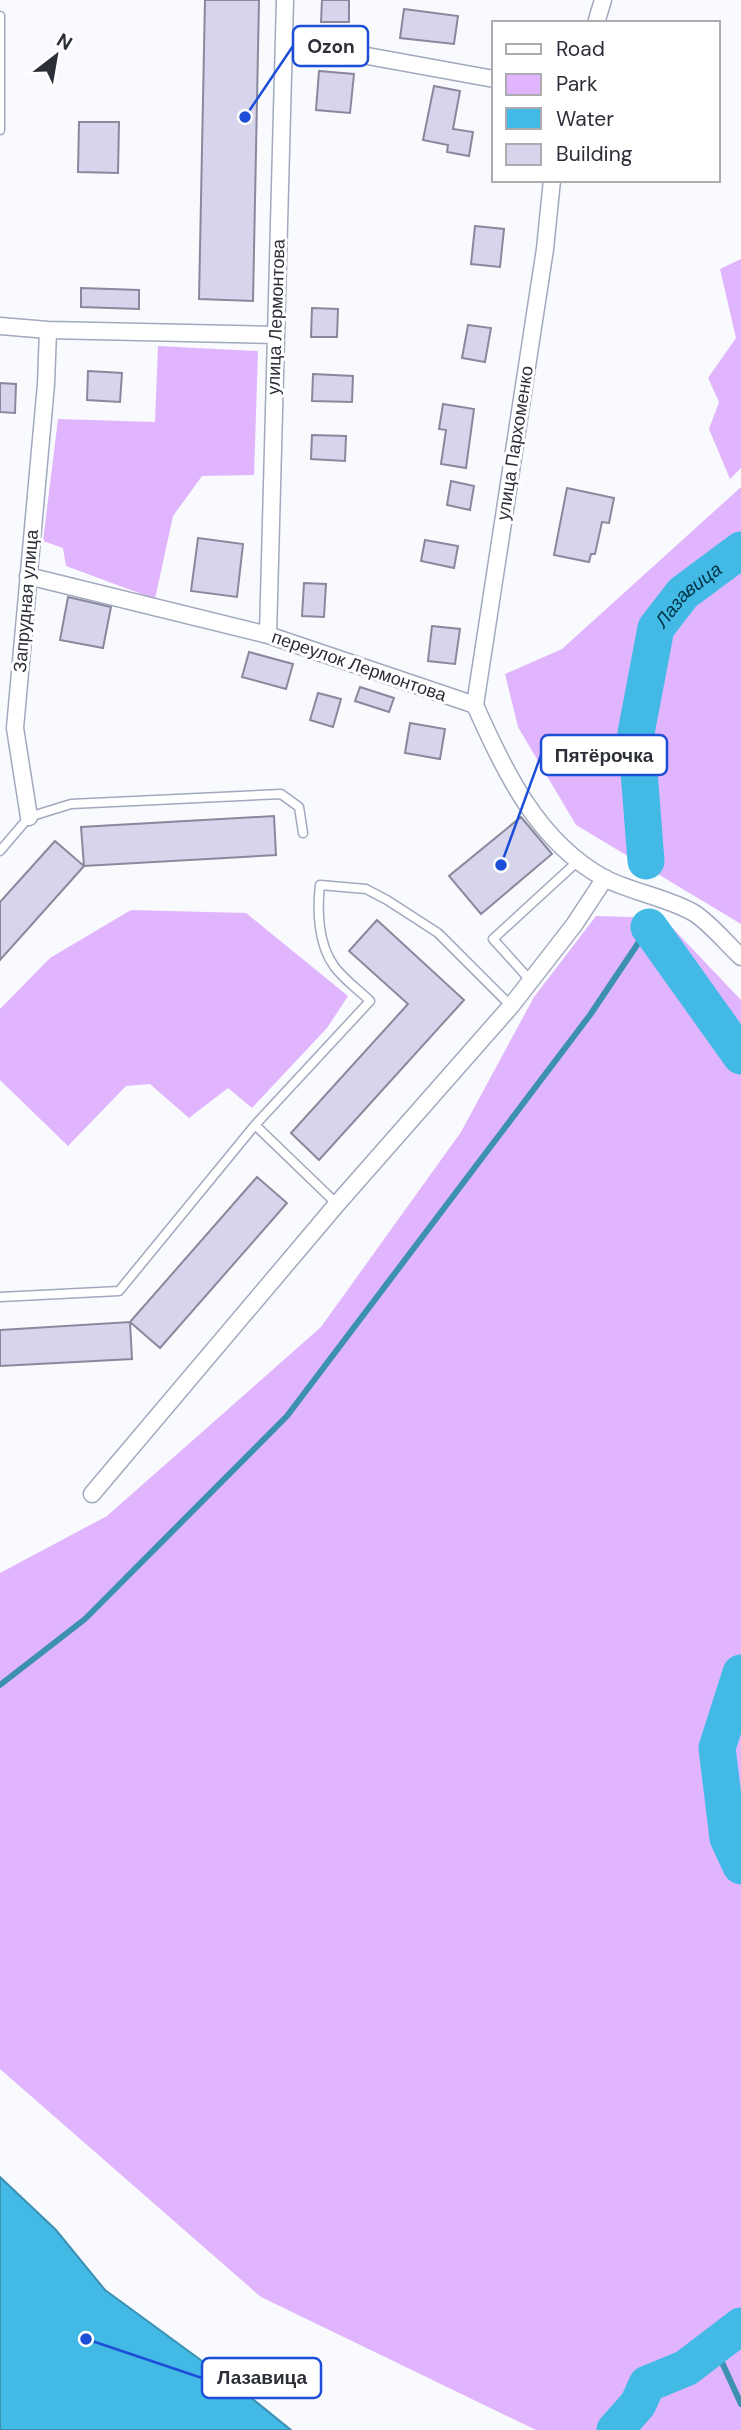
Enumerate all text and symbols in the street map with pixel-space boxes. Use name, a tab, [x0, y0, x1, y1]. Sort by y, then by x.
north arrow	[21, 21, 91, 91]
legend	[492, 21, 720, 182]
callout: Ozon	[293, 26, 368, 66]
text: N	[52, 28, 77, 56]
text: Ozon	[307, 34, 355, 59]
text: Road	[556, 35, 605, 63]
text: Park	[556, 70, 598, 98]
text: Water	[556, 105, 614, 133]
text: Building	[556, 140, 633, 168]
street label: улица Лермонтова	[261, 238, 291, 395]
street label: улица Пархоменко	[491, 364, 539, 522]
street label: Запрудная улица	[8, 528, 44, 673]
water label: Лазавица	[648, 556, 726, 634]
street label: переулок Лермонтова	[269, 625, 450, 707]
callout: Пятёрочка	[541, 735, 667, 775]
text: Пятёрочка	[555, 743, 654, 768]
callout: Лазавица	[202, 2358, 321, 2398]
text: Лазавица	[217, 2365, 308, 2390]

